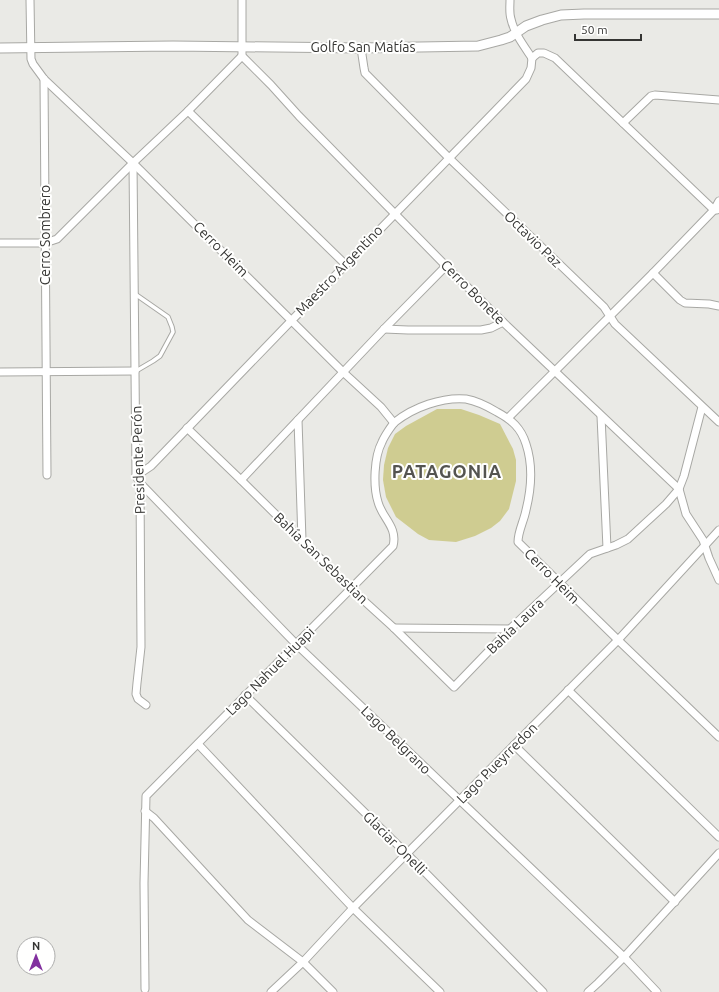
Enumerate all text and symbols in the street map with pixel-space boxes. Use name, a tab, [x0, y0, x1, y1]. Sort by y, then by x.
scale bar	[575, 16, 641, 42]
text: 50 m	[581, 23, 608, 36]
street label: Golfo San Matías	[310, 39, 416, 55]
street label: Cerro Sombrero	[37, 185, 53, 285]
street label: Octavio Paz	[501, 208, 565, 270]
street label: Cerro Heim	[190, 218, 252, 280]
street label: Maestro Argentino	[292, 222, 386, 318]
street label: Cerro Bonete	[438, 257, 508, 327]
street label: Presidente Perón	[128, 406, 148, 514]
district label: PATAGONIA	[392, 461, 502, 481]
street label: Bahía San Sebastian	[271, 509, 371, 607]
street label: Cerro Heim	[521, 545, 583, 607]
street label: Bahía Laura	[483, 595, 547, 657]
street label: Lago Nahuel Huapi	[223, 624, 317, 718]
street label: Lago Belgrano	[358, 703, 434, 777]
street label: Lago Pueyrredon	[453, 719, 541, 807]
street label: Glaciar Onelli	[360, 808, 430, 878]
north arrow	[16, 936, 56, 976]
text: N	[32, 940, 40, 952]

